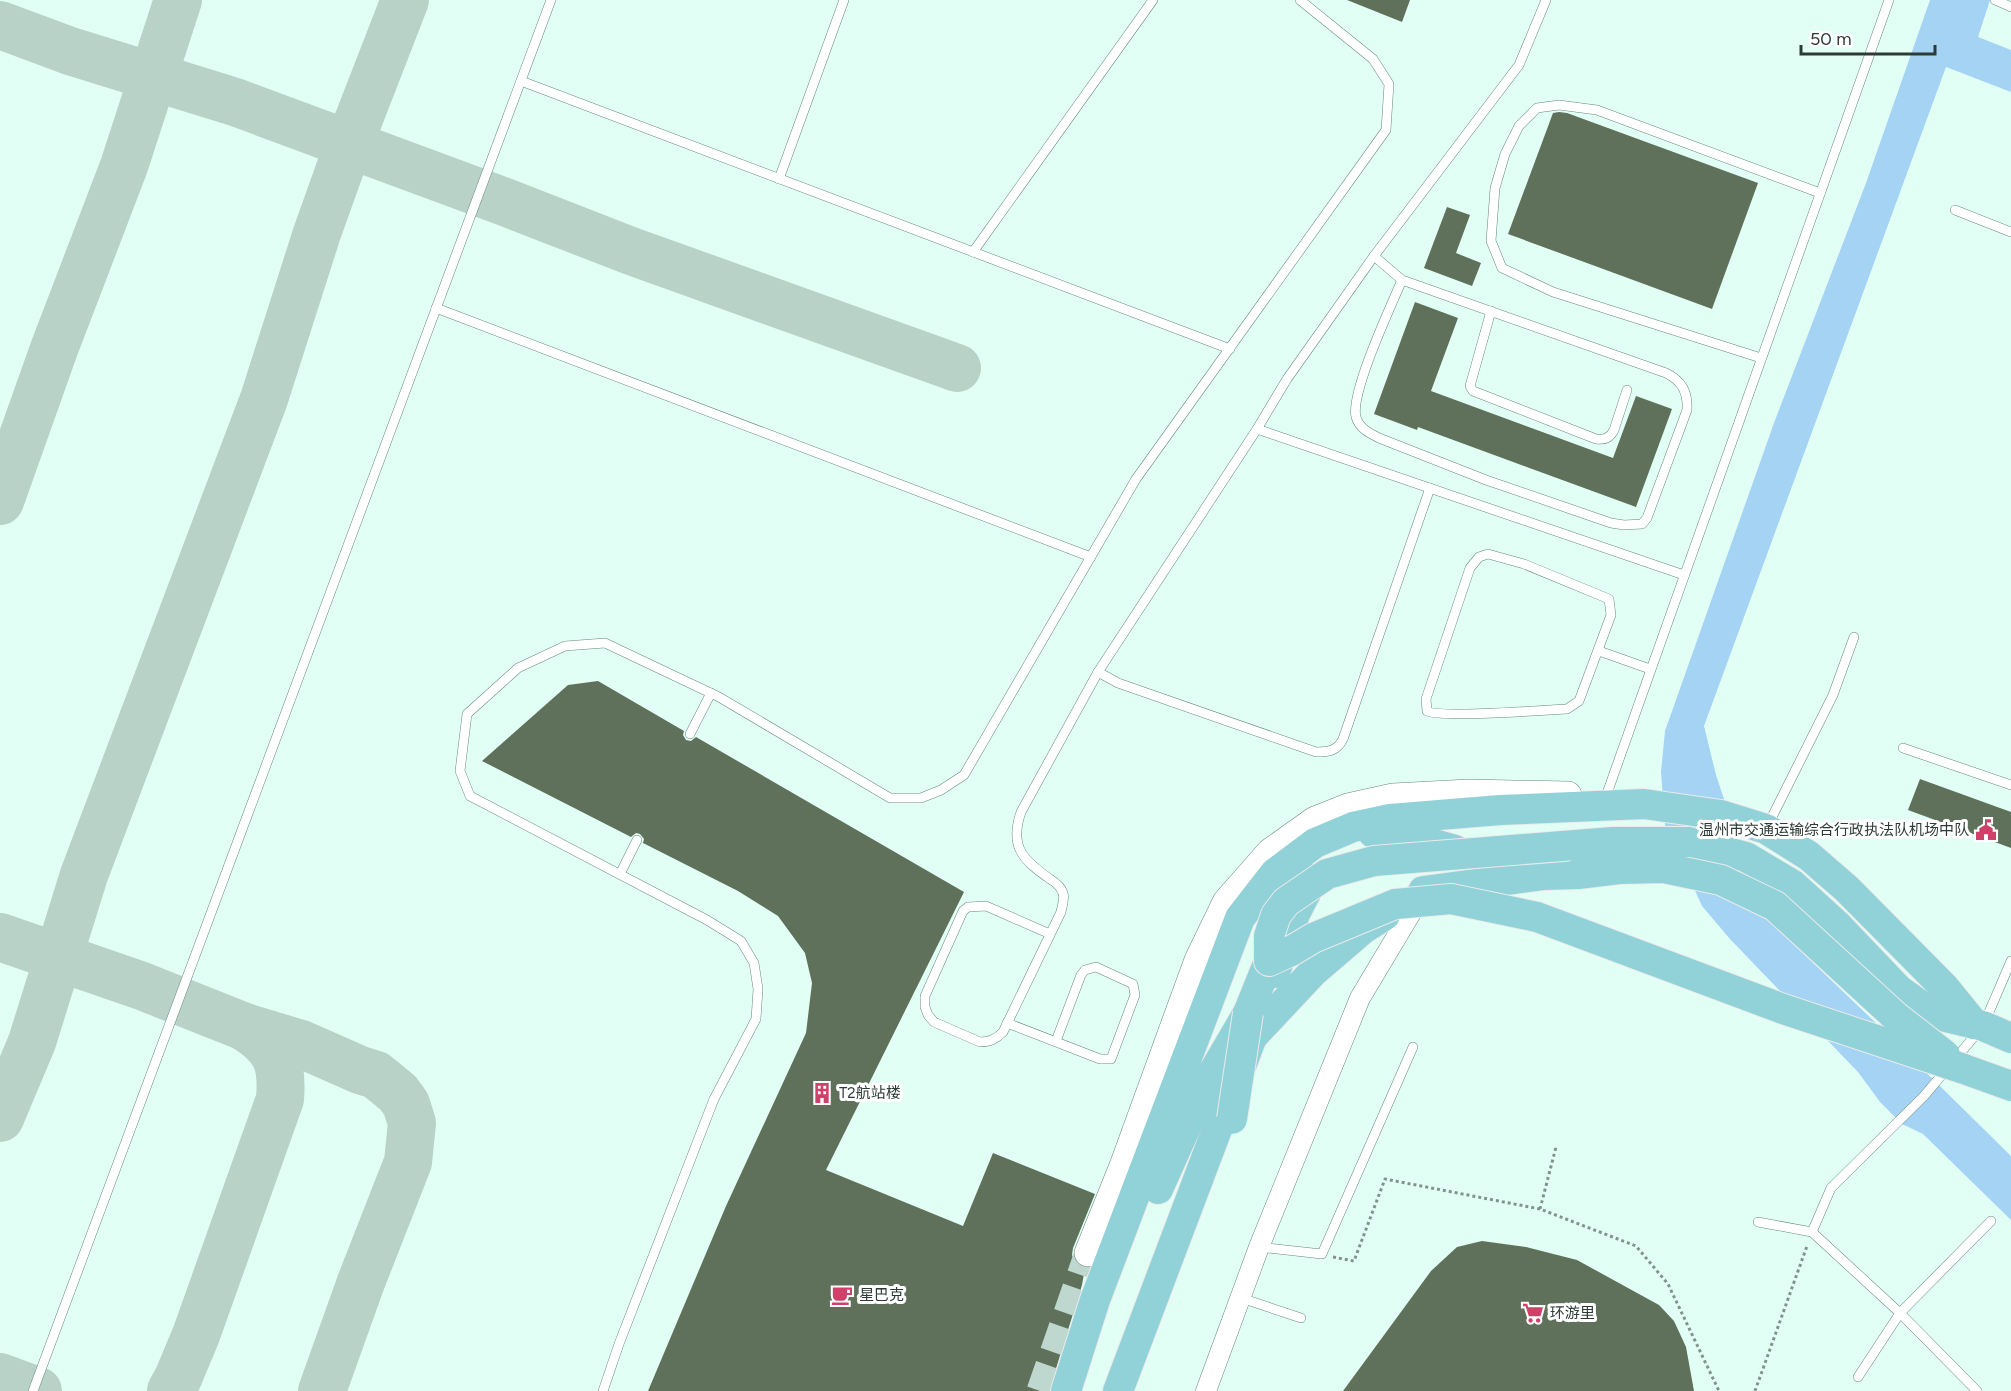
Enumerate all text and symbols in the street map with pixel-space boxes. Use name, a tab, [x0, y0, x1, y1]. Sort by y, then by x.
scale bar	[1801, 18, 1934, 56]
text: 50 m	[1810, 28, 1852, 50]
public building icon: 温州市交通运输综合行政执法队机场中队	[1974, 818, 1998, 842]
place label: 温州市交通运输综合行政执法队机场中队	[1699, 821, 1969, 839]
building icon: T2航站楼	[810, 1081, 834, 1105]
place label: T2航站楼	[839, 1084, 901, 1102]
cafe icon: 星巴克	[830, 1283, 854, 1307]
place label: 星巴克	[859, 1286, 904, 1304]
supermarket icon: 环游里	[1521, 1301, 1545, 1325]
place label: 环游里	[1550, 1304, 1595, 1322]

